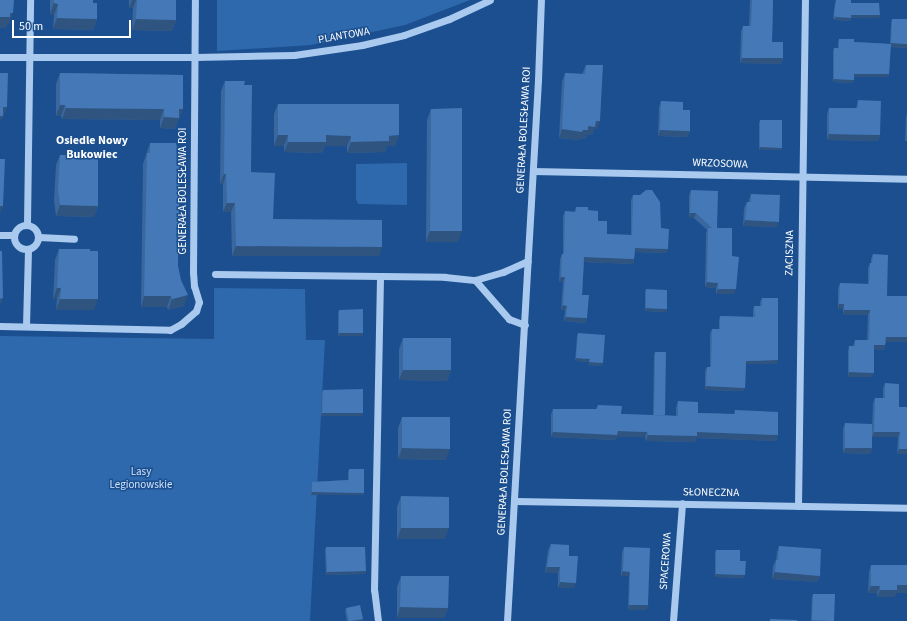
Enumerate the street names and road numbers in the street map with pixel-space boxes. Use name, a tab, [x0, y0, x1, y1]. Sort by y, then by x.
street label: PLANTOWA	[317, 25, 371, 47]
street label: GENERAŁA BOLESŁAWA ROI	[514, 66, 534, 194]
street label: GENERAŁA BOLESŁAWA ROI	[176, 128, 190, 254]
street label: WRZOSOWA	[692, 156, 748, 172]
street label: ZACISZNA	[783, 230, 797, 276]
street label: GENERAŁA BOLESŁAWA ROI	[495, 408, 515, 536]
street label: SŁONECZNA	[683, 486, 739, 500]
street label: SPACEROWA	[657, 532, 675, 590]

